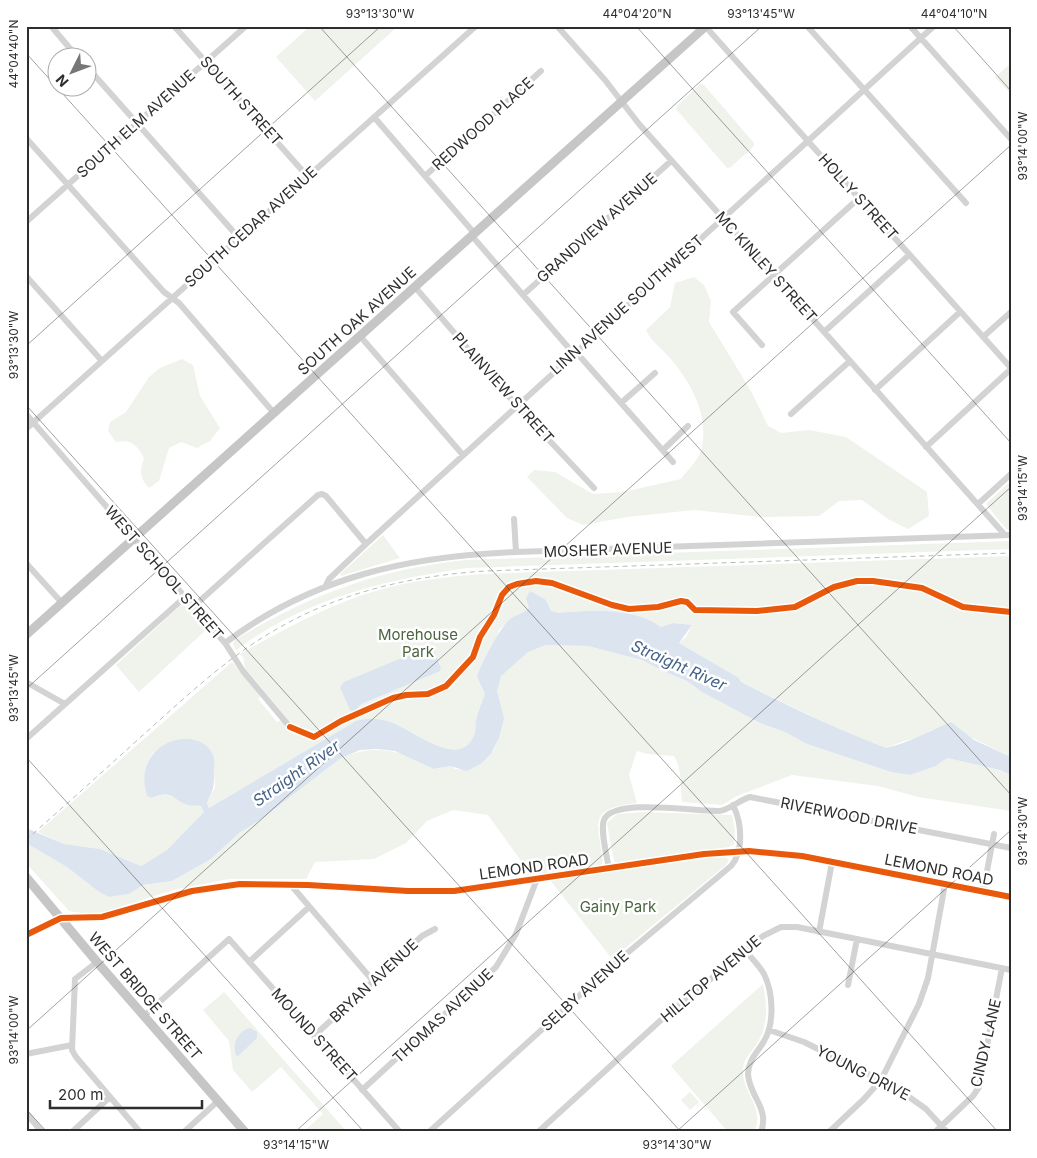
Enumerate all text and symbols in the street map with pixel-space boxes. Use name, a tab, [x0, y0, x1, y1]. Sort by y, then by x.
text: 93°13'30"W	[346, 6, 414, 21]
text: 44°04'20"N	[602, 6, 672, 21]
text: 93°13'45"W	[727, 6, 795, 21]
text: 44°04'10"N	[921, 6, 987, 21]
text: 44°04'40"N	[6, 20, 21, 88]
north arrow	[48, 48, 98, 98]
street label: SOUTH STREET	[196, 52, 287, 149]
street label: SOUTH ELM AVENUE	[73, 65, 199, 182]
text: N	[52, 71, 72, 91]
street label: REDWOOD PLACE	[428, 73, 537, 174]
text: 93°14'00"W	[1015, 111, 1030, 180]
street label: HOLLY STREET	[814, 149, 902, 244]
street label: SOUTH CEDAR AVENUE	[180, 162, 321, 291]
street label: GRANDVIEW AVENUE	[533, 169, 661, 287]
street label: MC KINLEY STREET	[712, 207, 821, 326]
street label: LINN AVENUE SOUTHWEST	[546, 231, 707, 379]
street label: SOUTH OAK AVENUE	[293, 262, 420, 379]
text: 93°13'30"W	[6, 311, 21, 379]
street label: PLAINVIEW STREET	[449, 328, 558, 447]
text: 93°14'15"W	[1015, 455, 1030, 521]
street label: WEST SCHOOL STREET	[101, 502, 228, 644]
street label: MOSHER AVENUE	[543, 538, 673, 561]
park label: Morehouse Park	[378, 625, 458, 661]
water label: Straight River	[628, 635, 731, 695]
text: 93°13'45"W	[6, 654, 21, 722]
water label: Straight River	[248, 735, 344, 810]
street label: RIVERWOOD DRIVE	[779, 793, 919, 838]
text: 93°14'30"W	[1015, 796, 1030, 865]
street label: LEMOND ROAD	[478, 849, 590, 884]
street label: LEMOND ROAD	[883, 850, 995, 889]
park label: Gainy Park	[580, 897, 657, 916]
street label: WEST BRIDGE STREET	[85, 928, 206, 1063]
street label: HILLTOP AVENUE	[657, 931, 765, 1026]
street label: BRYAN AVENUE	[325, 935, 422, 1027]
street label: SELBY AVENUE	[537, 946, 632, 1035]
street label: THOMAS AVENUE	[389, 964, 497, 1067]
street label: MOUND STREET	[267, 984, 361, 1085]
text: 93°14'00"W	[6, 995, 21, 1064]
street label: CINDY LANE	[966, 997, 1005, 1089]
street label: YOUNG DRIVE	[813, 1041, 913, 1104]
scale bar	[50, 1078, 202, 1110]
text: 200 m	[58, 1085, 103, 1104]
text: 93°14'15"W	[263, 1137, 329, 1152]
text: 93°14'30"W	[643, 1137, 712, 1152]

